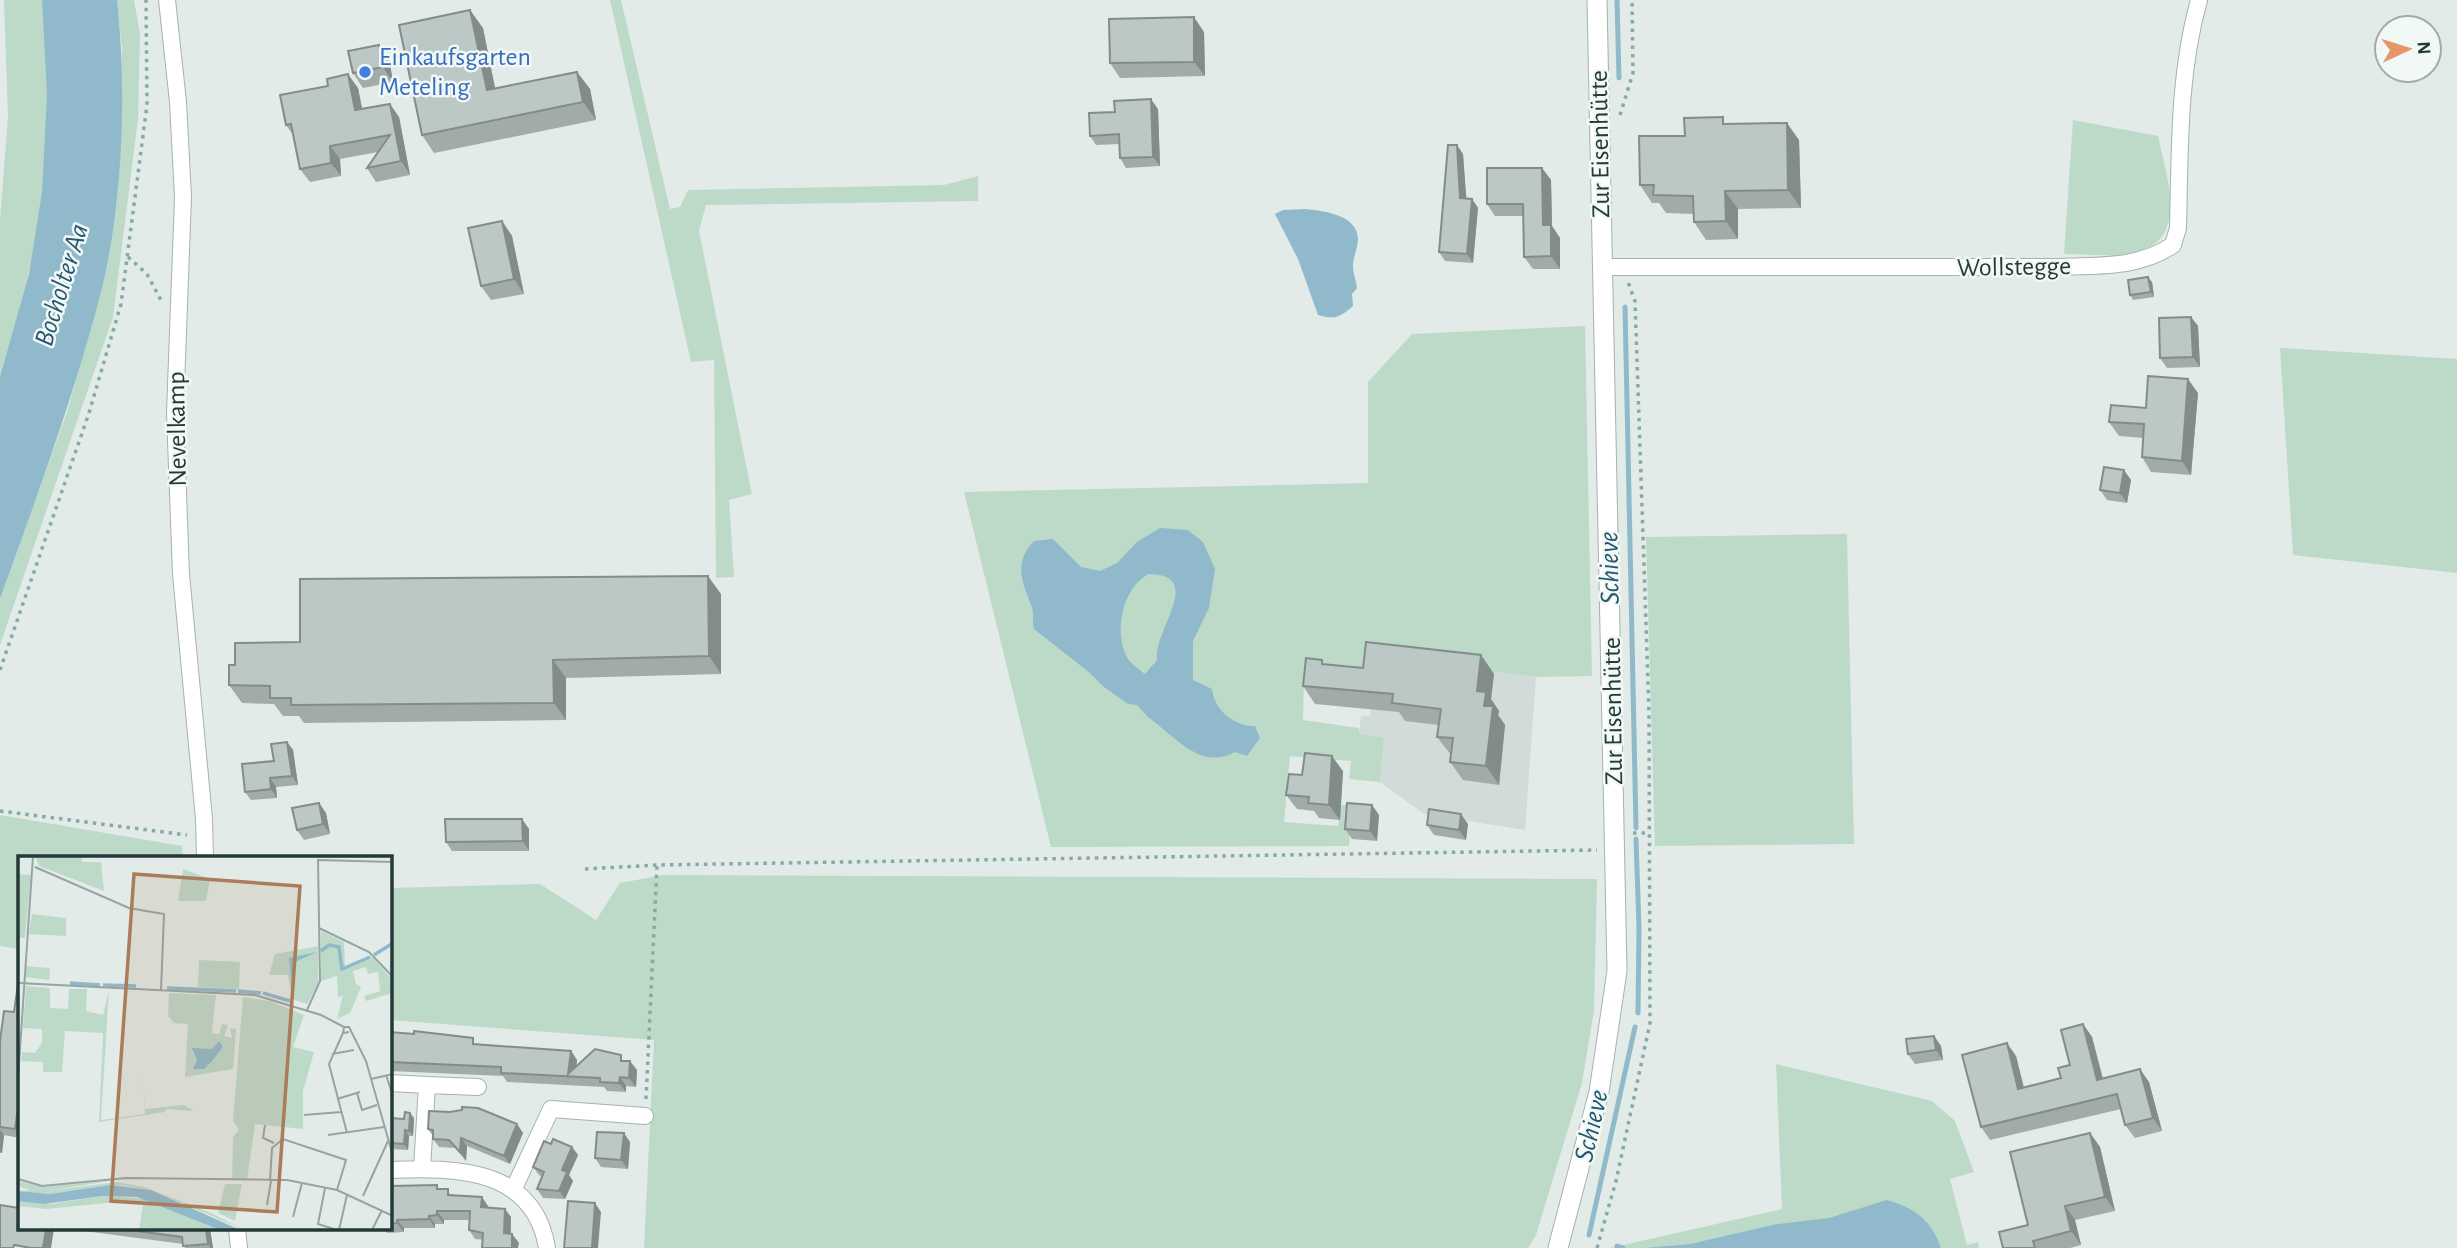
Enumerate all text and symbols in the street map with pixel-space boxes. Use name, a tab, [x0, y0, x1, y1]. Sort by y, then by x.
north arrow	[2373, 14, 2443, 84]
text: N	[2414, 41, 2433, 55]
place label: Einkaufsgarten Meteling	[379, 44, 531, 100]
marker: Einkaufsgarten Meteling	[357, 64, 373, 80]
street label: Zur Eisenhütte	[1586, 70, 1614, 218]
water label: Bocholter Aa	[30, 220, 94, 350]
street label: Wollstegge	[1957, 253, 2071, 281]
street label: Nevelkamp	[163, 371, 191, 487]
water label: Schieve	[1595, 531, 1625, 605]
street label: Zur Eisenhütte	[1599, 637, 1627, 785]
inset map	[18, 856, 392, 1230]
water label: Schieve	[1570, 1087, 1614, 1165]

